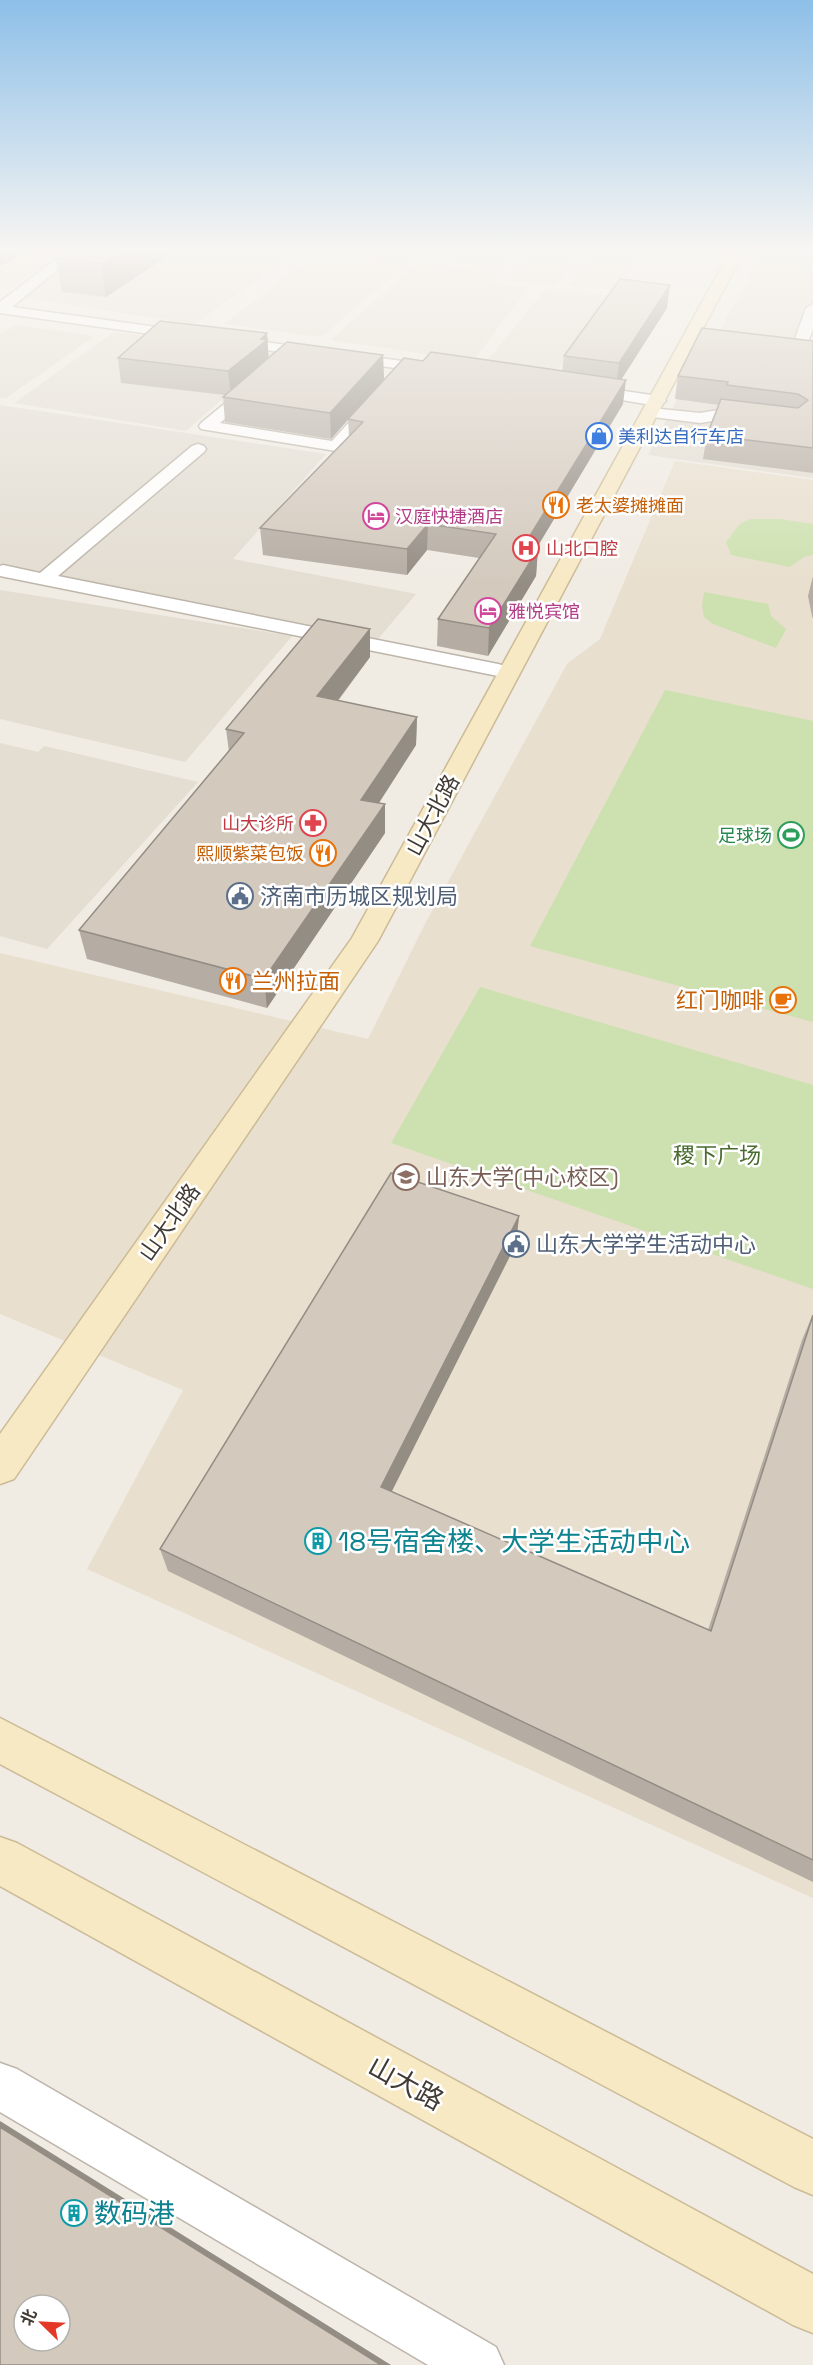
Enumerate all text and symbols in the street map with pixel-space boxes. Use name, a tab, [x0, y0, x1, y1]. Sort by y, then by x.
shop icon: 美利达自行车店	[584, 421, 614, 451]
place label: 美利达自行车店	[618, 425, 744, 448]
restaurant icon: 老太婆摊摊面	[541, 490, 571, 520]
place label: 老太婆摊摊面	[576, 494, 684, 517]
hotel icon: 汉庭快捷酒店	[361, 501, 391, 531]
place label: 汉庭快捷酒店	[395, 505, 503, 528]
hospital icon: 山北口腔	[511, 533, 541, 563]
place label: 山北口腔	[546, 537, 618, 560]
hotel icon: 雅悦宾馆	[473, 596, 503, 626]
place label: 雅悦宾馆	[508, 600, 580, 623]
street label: 山大北路	[399, 770, 465, 860]
pharmacy icon: 山大诊所	[298, 808, 328, 838]
place label: 山大诊所	[222, 812, 294, 835]
sports icon: 足球场	[776, 820, 806, 850]
place label: 足球场	[718, 824, 772, 847]
restaurant icon: 熙顺紫菜包饭	[308, 838, 338, 868]
place label: 熙顺紫菜包饭	[196, 842, 304, 865]
public building icon: 济南市历城区规划局	[225, 881, 255, 911]
place label: 济南市历城区规划局	[260, 882, 458, 910]
restaurant icon: 兰州拉面	[218, 966, 248, 996]
place label: 兰州拉面	[252, 967, 340, 995]
cafe icon: 红门咖啡	[768, 985, 798, 1015]
place label: 红门咖啡	[676, 986, 764, 1014]
park label: 稷下广场	[673, 1141, 761, 1169]
school or university icon: 山东大学(中心校区)	[391, 1162, 421, 1192]
place label: 山东大学(中心校区)	[426, 1163, 619, 1191]
street label: 山大北路	[132, 1178, 206, 1266]
public building icon: 山东大学学生活动中心	[501, 1229, 531, 1259]
place label: 山东大学学生活动中心	[536, 1230, 756, 1258]
place label: 18号宿舍楼、大学生活动中心	[338, 1524, 690, 1559]
building icon: 18号宿舍楼、大学生活动中心	[303, 1526, 333, 1556]
street label: 山大路	[362, 2048, 450, 2118]
place label: 数码港	[94, 2196, 175, 2231]
building icon: 数码港	[59, 2198, 89, 2228]
north arrow	[12, 2293, 72, 2353]
text: 北	[16, 2306, 42, 2329]

